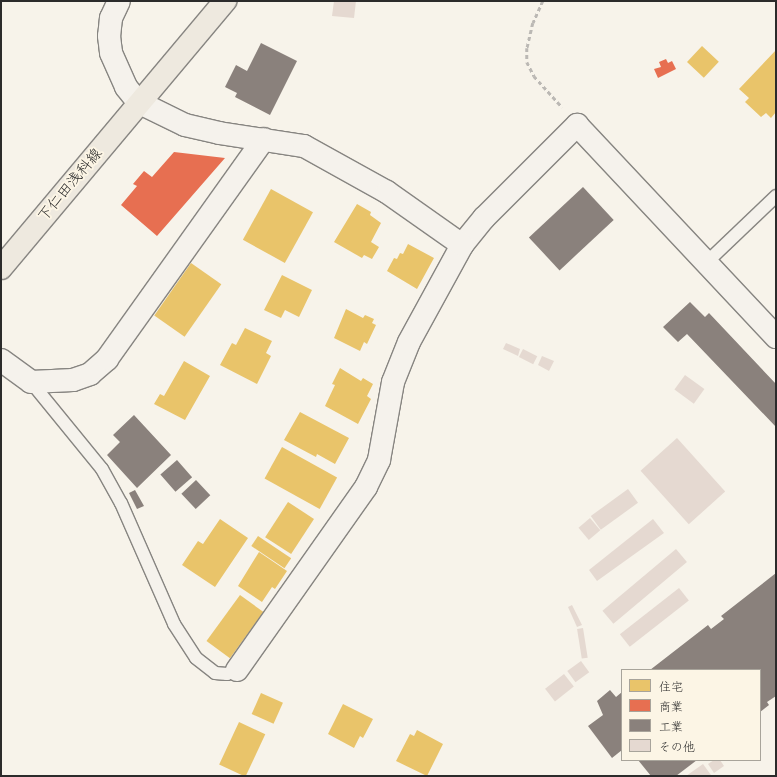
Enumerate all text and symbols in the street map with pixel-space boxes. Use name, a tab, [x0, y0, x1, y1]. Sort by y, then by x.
street label: 下仁田浅科線	[34, 145, 106, 225]
legend	[621, 669, 761, 761]
text: 住宅	[659, 680, 683, 694]
text: 商業	[659, 700, 683, 714]
text: 工業	[659, 720, 683, 734]
text: その他	[659, 740, 695, 754]

